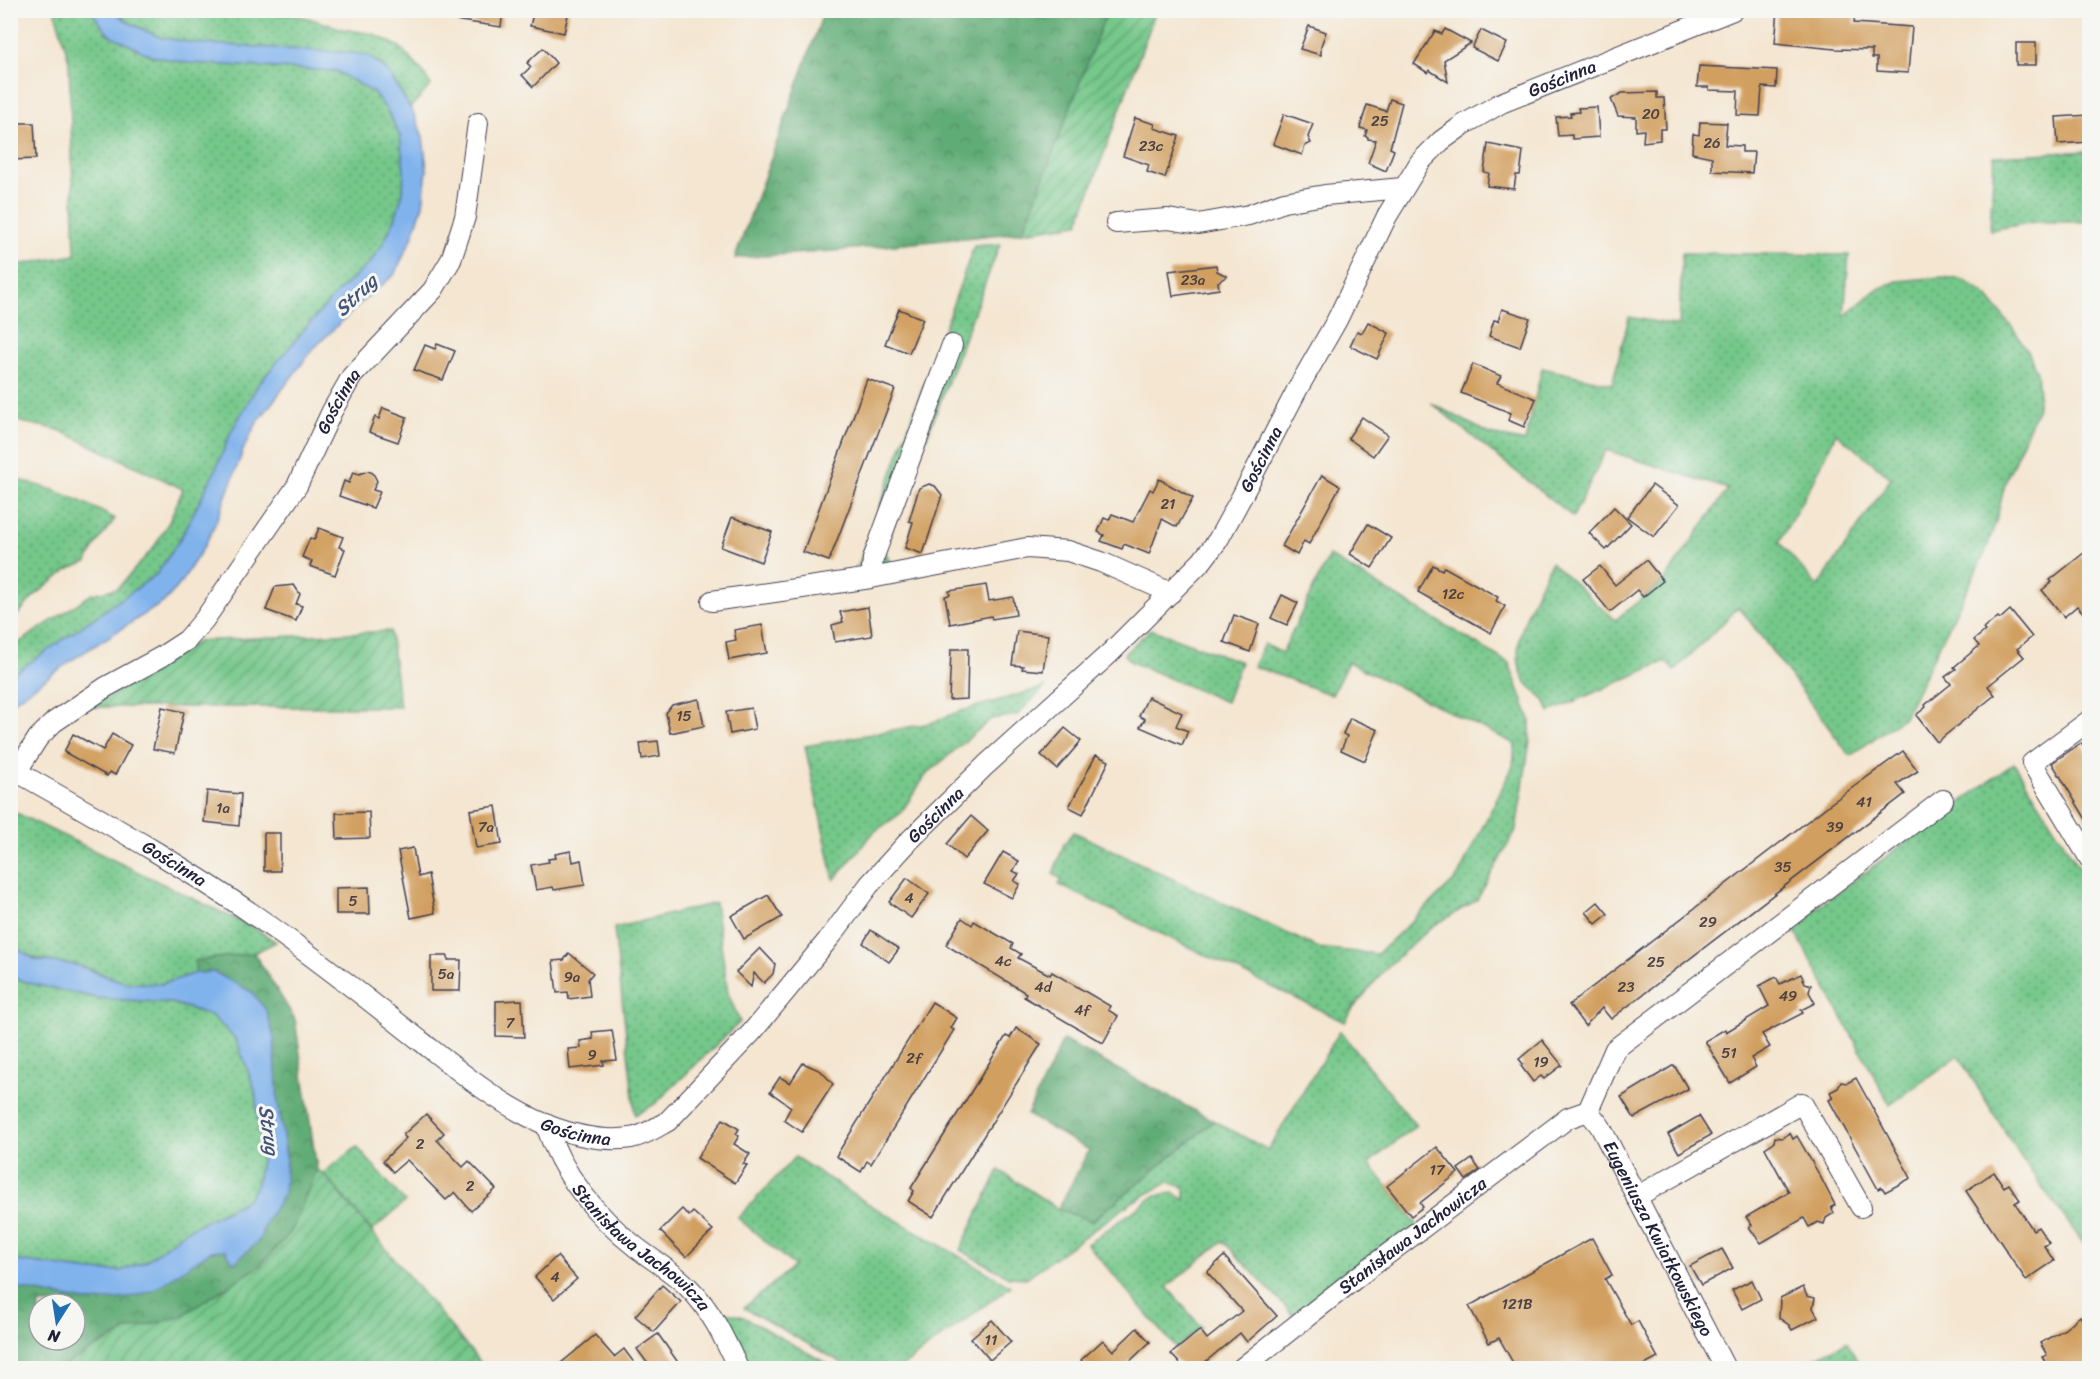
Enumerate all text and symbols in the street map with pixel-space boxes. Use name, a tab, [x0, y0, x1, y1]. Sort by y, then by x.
street label: Gościnna	[1523, 50, 1601, 107]
house number: 20	[1642, 101, 1660, 127]
house number: 25	[1371, 108, 1389, 134]
house number: 26	[1703, 130, 1721, 156]
house number: 23c	[1139, 133, 1164, 159]
water label: Strug	[326, 264, 388, 325]
house number: 23a	[1181, 267, 1206, 293]
street label: Gościnna	[307, 360, 368, 439]
street label: Gościnna	[1230, 420, 1292, 498]
house number: 21	[1160, 491, 1176, 517]
house number: 12c	[1442, 581, 1465, 607]
house number: 15	[676, 703, 692, 729]
street label: Gościnna	[899, 778, 972, 851]
house number: 41	[1856, 789, 1872, 815]
house number: 1a	[216, 795, 230, 821]
house number: 7a	[478, 814, 495, 840]
house number: 39	[1826, 814, 1844, 840]
street label: Gościnna	[136, 831, 213, 896]
house number: 35	[1774, 854, 1792, 880]
house number: 4	[904, 885, 914, 911]
house number: 5	[348, 888, 358, 914]
house number: 29	[1699, 909, 1717, 935]
house number: 4c	[995, 948, 1012, 974]
house number: 25	[1647, 949, 1665, 975]
house number: 5a	[438, 961, 455, 987]
house number: 9a	[564, 964, 581, 990]
house number: 4d	[1034, 974, 1053, 1000]
house number: 23	[1618, 974, 1634, 1000]
house number: 49	[1779, 983, 1797, 1009]
house number: 4f	[1074, 997, 1092, 1023]
house number: 7	[506, 1010, 516, 1036]
house number: 51	[1721, 1040, 1737, 1066]
house number: 9	[587, 1042, 597, 1068]
house number: 2f	[906, 1045, 924, 1071]
house number: 19	[1533, 1049, 1549, 1075]
water label: Strug	[248, 1103, 290, 1159]
street label: Gościnna	[536, 1108, 612, 1155]
house number: 2	[416, 1131, 425, 1157]
street label: Eugeniusza Kwiatkowskiego	[1594, 1135, 1722, 1343]
house number: 17	[1429, 1157, 1446, 1183]
street label: Stanisława Jachowicza	[1331, 1168, 1495, 1303]
house number: 2	[466, 1173, 475, 1199]
street label: Stanisława Jachowicza	[564, 1176, 720, 1319]
house number: 4	[550, 1264, 560, 1290]
house number: 121B	[1502, 1291, 1533, 1317]
north arrow	[27, 1292, 87, 1352]
text: N	[45, 1321, 63, 1352]
house number: 11	[985, 1327, 997, 1353]

